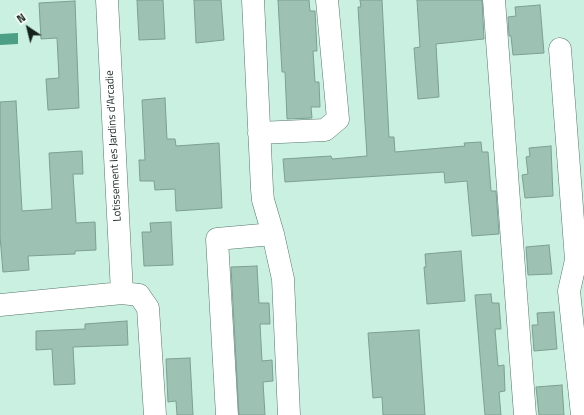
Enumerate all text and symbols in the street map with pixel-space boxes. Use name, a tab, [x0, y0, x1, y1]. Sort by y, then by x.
north arrow	[8, 8, 48, 48]
text: N	[13, 9, 29, 27]
street label: Lotissement les Jardins d'Arcadie	[103, 70, 125, 222]

